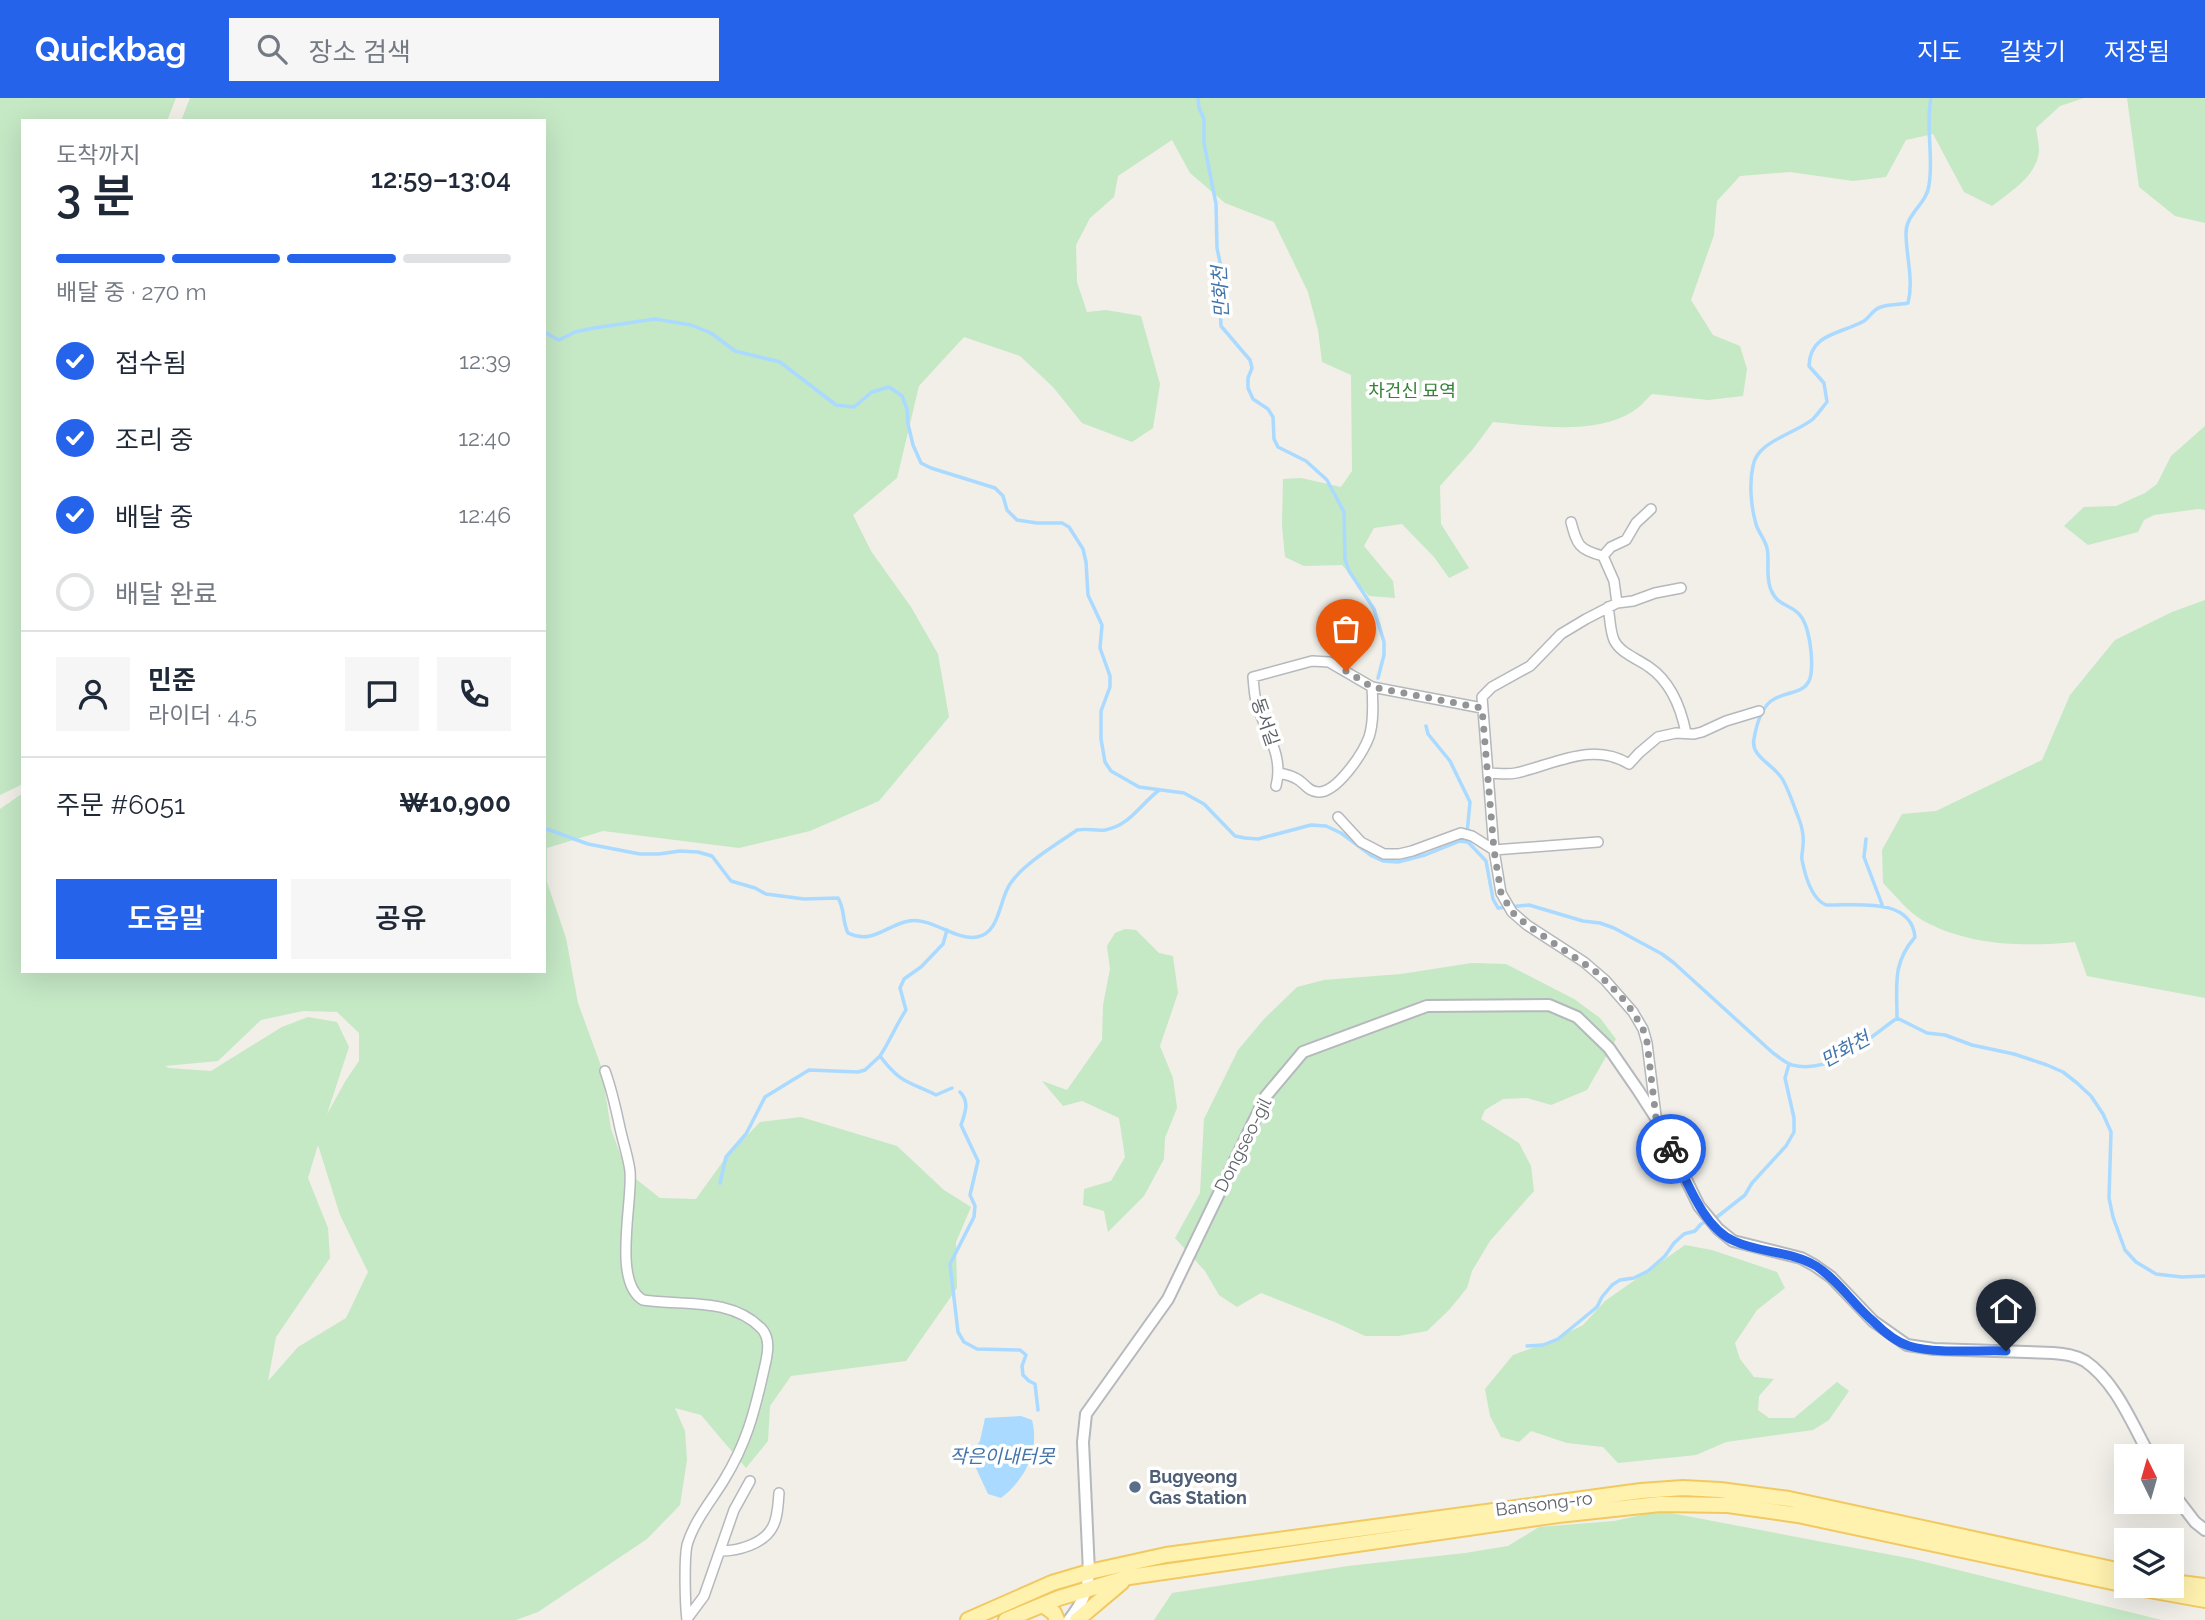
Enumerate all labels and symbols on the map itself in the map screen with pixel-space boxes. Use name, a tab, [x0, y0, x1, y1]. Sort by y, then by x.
water label: 만화천	[1208, 264, 1232, 319]
park label: 차건신 묘역	[1368, 380, 1456, 401]
pin	[1316, 599, 1376, 671]
street label: 동서길	[1247, 695, 1283, 749]
water label: 만화천	[1817, 1026, 1875, 1071]
street label: Dongseo-gil	[1210, 1094, 1275, 1195]
courier	[1636, 1114, 1706, 1184]
pin	[1976, 1279, 2036, 1351]
north arrow	[2114, 1444, 2184, 1514]
water label: 작은이내터못	[950, 1445, 1056, 1467]
place label: Bugyeong Gas Station	[1149, 1466, 1247, 1508]
marker: Bugyeong Gas Station	[1127, 1479, 1143, 1495]
street label: Bansong-ro	[1494, 1487, 1594, 1520]

